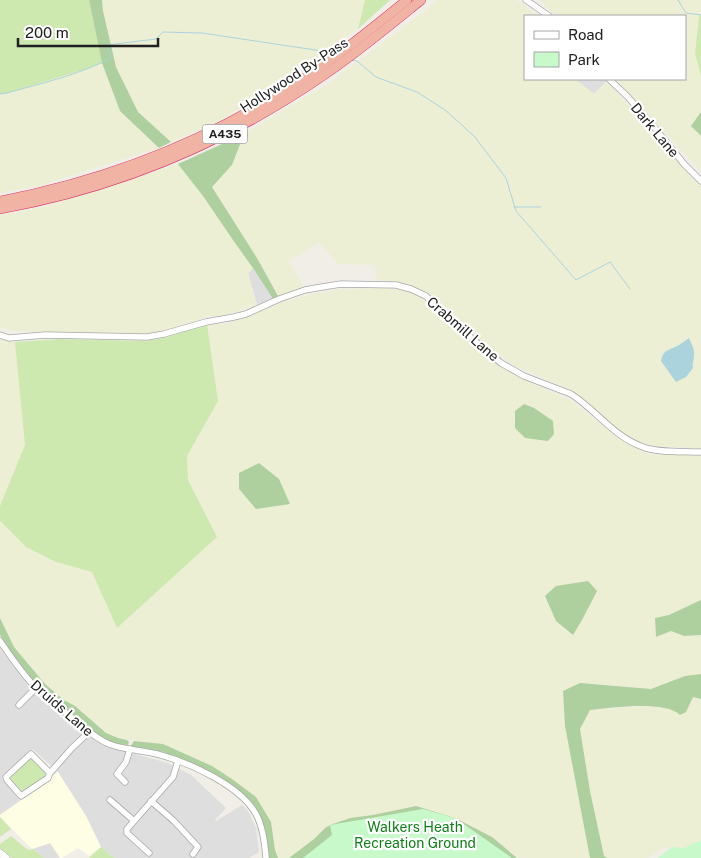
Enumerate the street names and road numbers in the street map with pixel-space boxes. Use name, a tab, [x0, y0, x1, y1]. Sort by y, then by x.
street label: Hollywood By-Pass	[237, 34, 351, 116]
street label: Dark Lane	[628, 100, 682, 160]
road number: A435	[202, 125, 248, 144]
street label: Crabmill Lane	[424, 293, 502, 365]
street label: Druids Lane	[28, 677, 96, 739]

